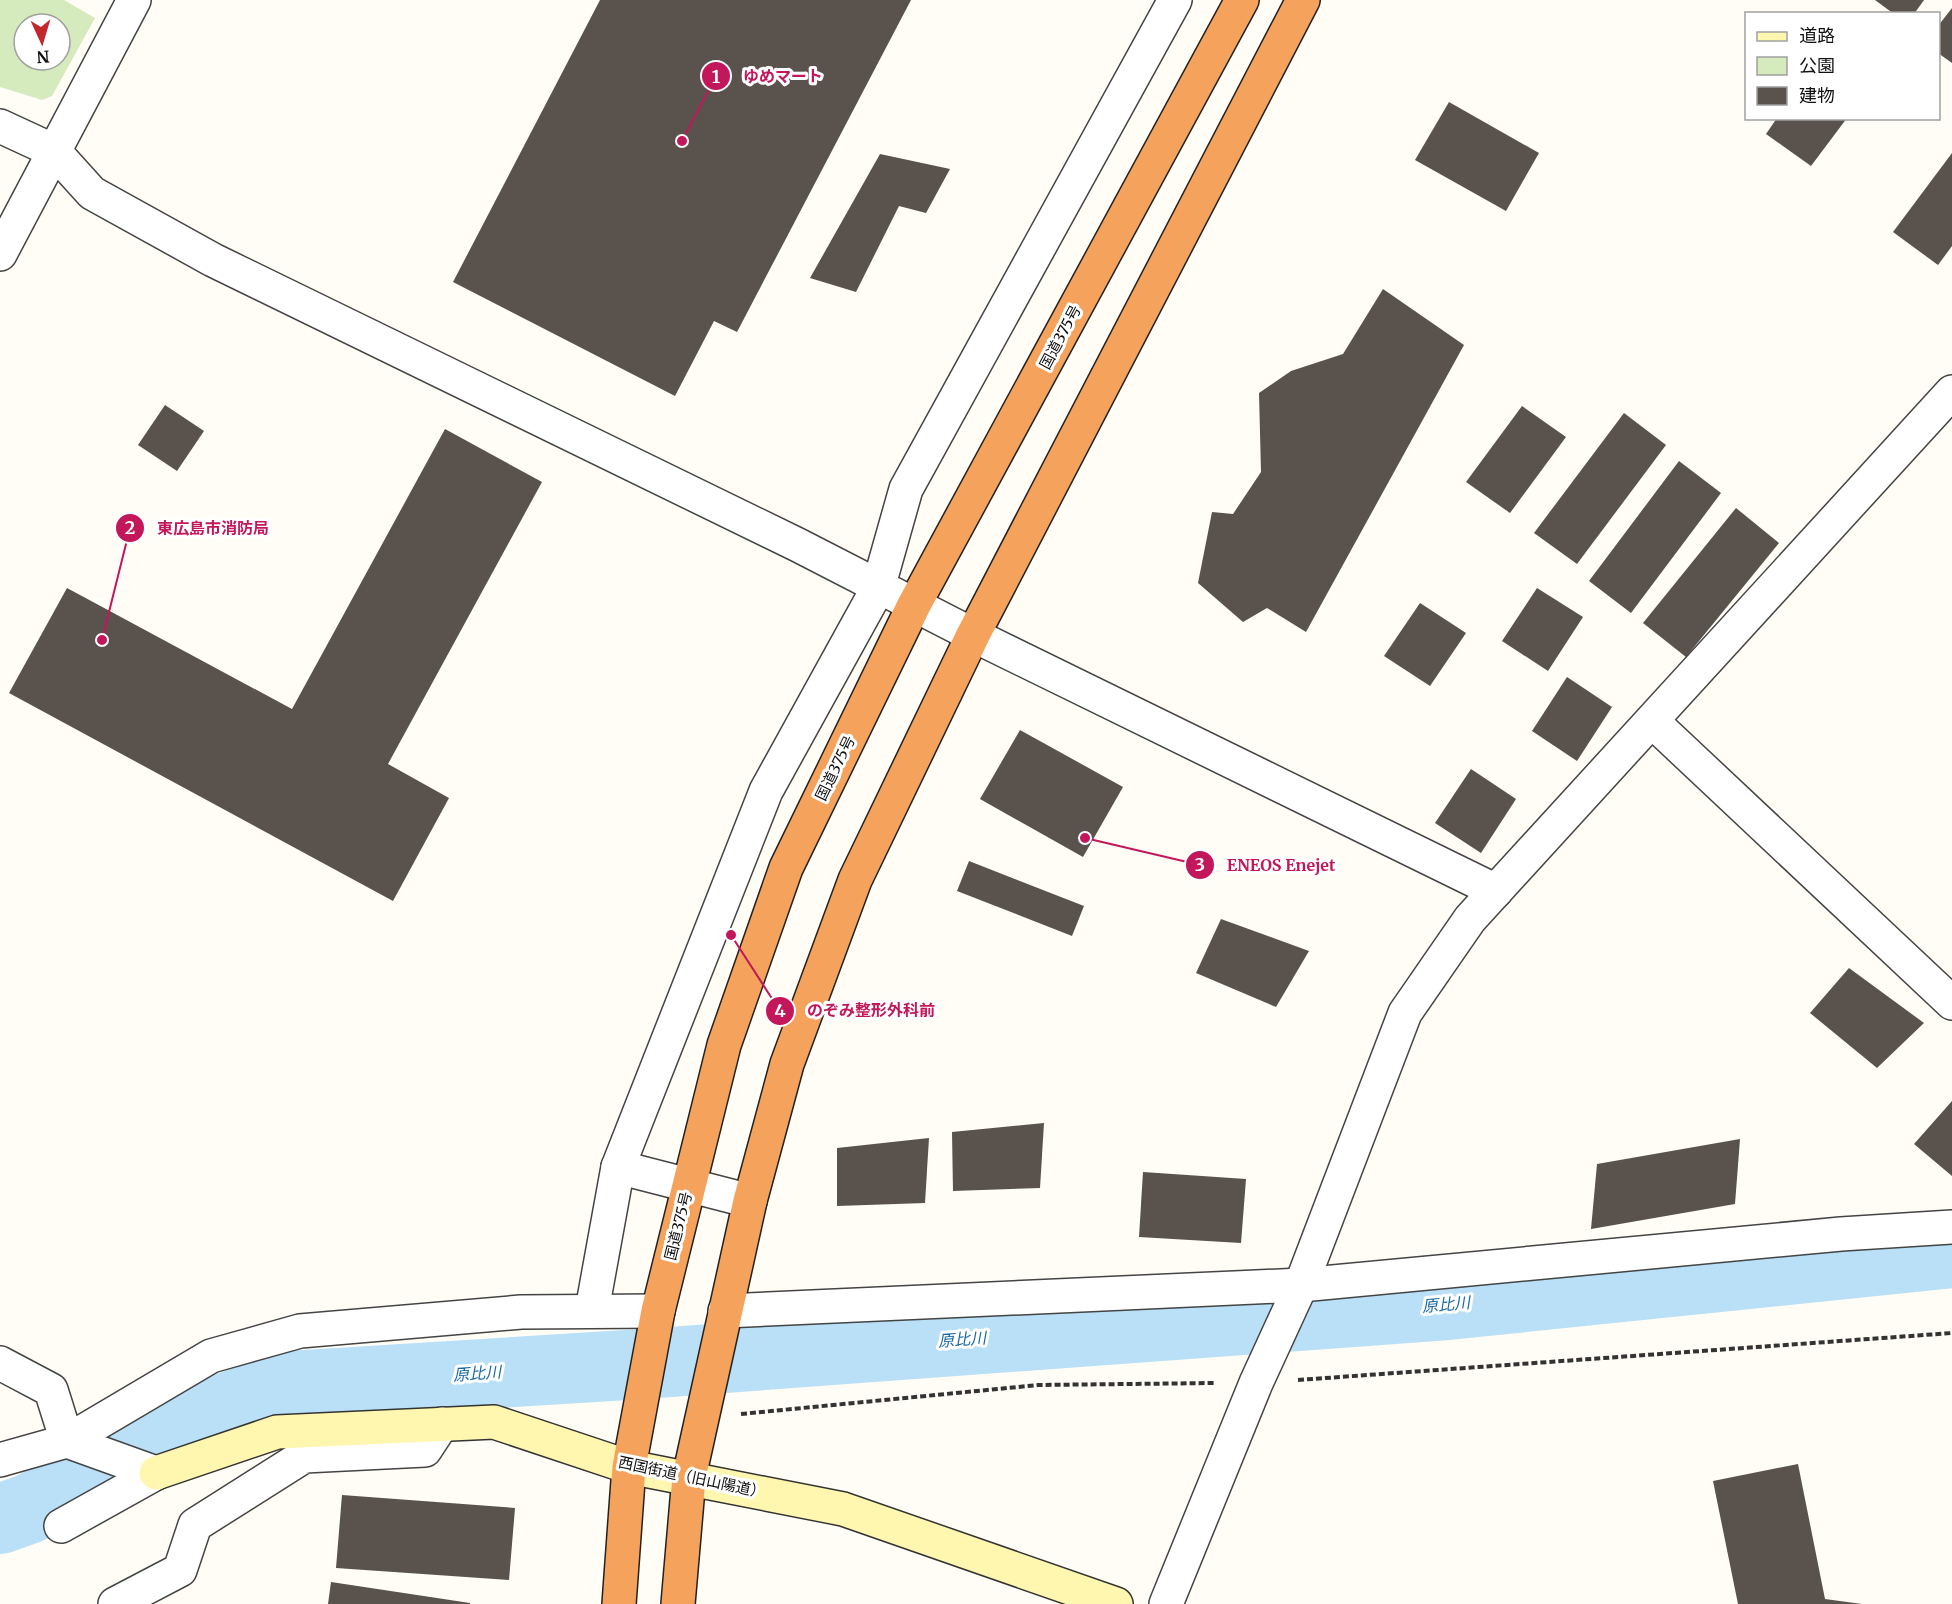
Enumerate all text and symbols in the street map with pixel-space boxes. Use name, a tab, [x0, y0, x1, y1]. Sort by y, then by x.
north arrow	[12, 12, 72, 72]
legend	[1745, 12, 1940, 120]
text: 道路	[1799, 24, 1835, 47]
text: N	[36, 47, 50, 67]
text: 公園	[1799, 54, 1835, 77]
callout: ゆめマート	[701, 59, 835, 93]
text: 1	[712, 65, 720, 88]
text: ゆめマート	[743, 66, 823, 86]
text: 建物	[1799, 84, 1835, 107]
street label: 国道375号	[1035, 302, 1085, 372]
callout: 東広島市消防局	[115, 511, 281, 545]
text: 2	[125, 516, 135, 539]
text: 東広島市消防局	[157, 518, 269, 538]
street label: 国道375号	[811, 732, 859, 804]
callout: ENEOS Enejet	[1185, 848, 1348, 882]
text: 3	[1195, 853, 1205, 876]
text: ENEOS Enejet	[1227, 855, 1336, 875]
callout: のぞみ整形外科前	[765, 994, 947, 1028]
text: 4	[774, 999, 786, 1022]
text: のぞみ整形外科前	[807, 1000, 935, 1020]
street label: 国道375号	[660, 1190, 696, 1262]
water label: 原比川	[1421, 1292, 1473, 1316]
water label: 原比川	[937, 1327, 989, 1351]
water label: 原比川	[452, 1361, 504, 1385]
street label: 西国街道（旧山陽道）	[617, 1452, 767, 1502]

